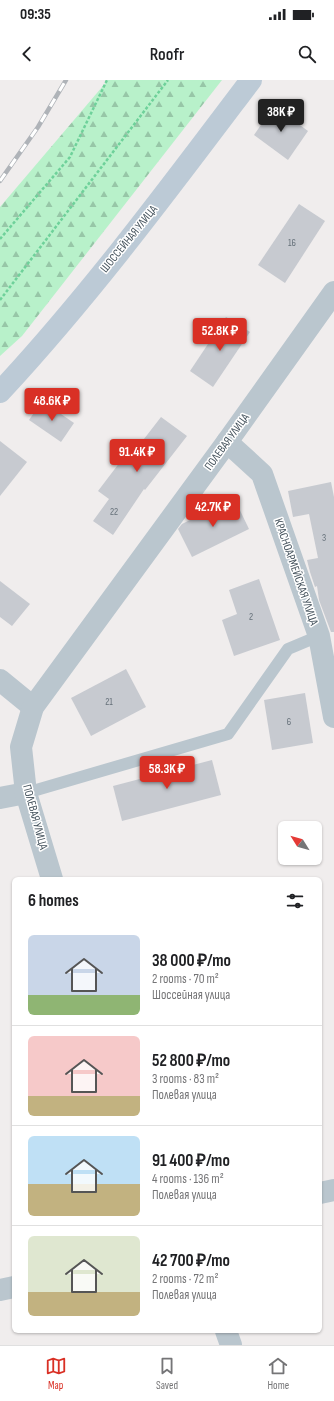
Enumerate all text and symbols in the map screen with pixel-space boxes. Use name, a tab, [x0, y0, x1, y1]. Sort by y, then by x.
text: 09:35	[20, 5, 51, 24]
icon: back	[16, 43, 38, 65]
icon: search	[296, 43, 318, 65]
text: Roofr	[150, 44, 184, 65]
pin: 38K ₽	[253, 99, 309, 133]
text: 38K ₽	[267, 104, 295, 120]
street label: ШОССЕЙНАЯ УЛИЦА	[97, 202, 161, 276]
house number: 16	[288, 237, 296, 249]
pin: 52.8K ₽	[183, 318, 257, 352]
text: 52.8K ₽	[202, 323, 238, 339]
pin: 48.6K ₽	[15, 388, 89, 422]
text: 48.6K ₽	[34, 393, 70, 409]
street label: ПОЛЕВАЯ УЛИЦА	[201, 410, 253, 473]
pin: 91.4K ₽	[100, 439, 174, 473]
text: 91.4K ₽	[119, 444, 155, 460]
pin: 42.7K ₽	[176, 494, 250, 528]
text: 42.7K ₽	[195, 499, 231, 515]
house number: 22	[110, 506, 118, 518]
street label: КРАСНОАРМЕЙСКАЯ УЛИЦА	[271, 517, 322, 628]
house number: 3	[322, 532, 326, 544]
house number: 2	[249, 611, 253, 623]
house number: 21	[105, 696, 113, 708]
house number: 6	[287, 716, 291, 728]
pin: 58.3K ₽	[130, 756, 204, 790]
text: 58.3K ₽	[149, 761, 185, 777]
street label: ПОЛЕВАЯ УЛИЦА	[19, 783, 51, 852]
north arrow	[278, 821, 322, 865]
map controls	[278, 821, 322, 865]
icon: filters	[284, 890, 306, 912]
text: 6 homes	[28, 891, 79, 911]
icon: home	[60, 951, 108, 999]
text: 38 000 ₽/mo	[152, 951, 231, 971]
text: 2 rooms · 70 m²	[152, 971, 219, 987]
text: Шоссейная улица	[152, 987, 230, 1003]
text: 52 800 ₽/mo	[152, 1051, 230, 1071]
icon: home	[60, 1052, 108, 1100]
text: 3 rooms · 83 m²	[152, 1071, 219, 1087]
text: Полевая улица	[152, 1087, 217, 1103]
text: 91 400 ₽/mo	[152, 1151, 230, 1171]
icon: home	[60, 1152, 108, 1200]
text: 4 rooms · 136 m²	[152, 1171, 224, 1187]
text: Полевая улица	[152, 1187, 217, 1203]
text: 42 700 ₽/mo	[152, 1251, 230, 1271]
icon: home	[60, 1252, 108, 1300]
text: 2 rooms · 72 m²	[152, 1271, 218, 1287]
text: Полевая улица	[152, 1287, 217, 1303]
tab: Map	[45, 1355, 67, 1392]
tab: Saved	[156, 1355, 178, 1392]
tab: Home	[267, 1355, 289, 1392]

